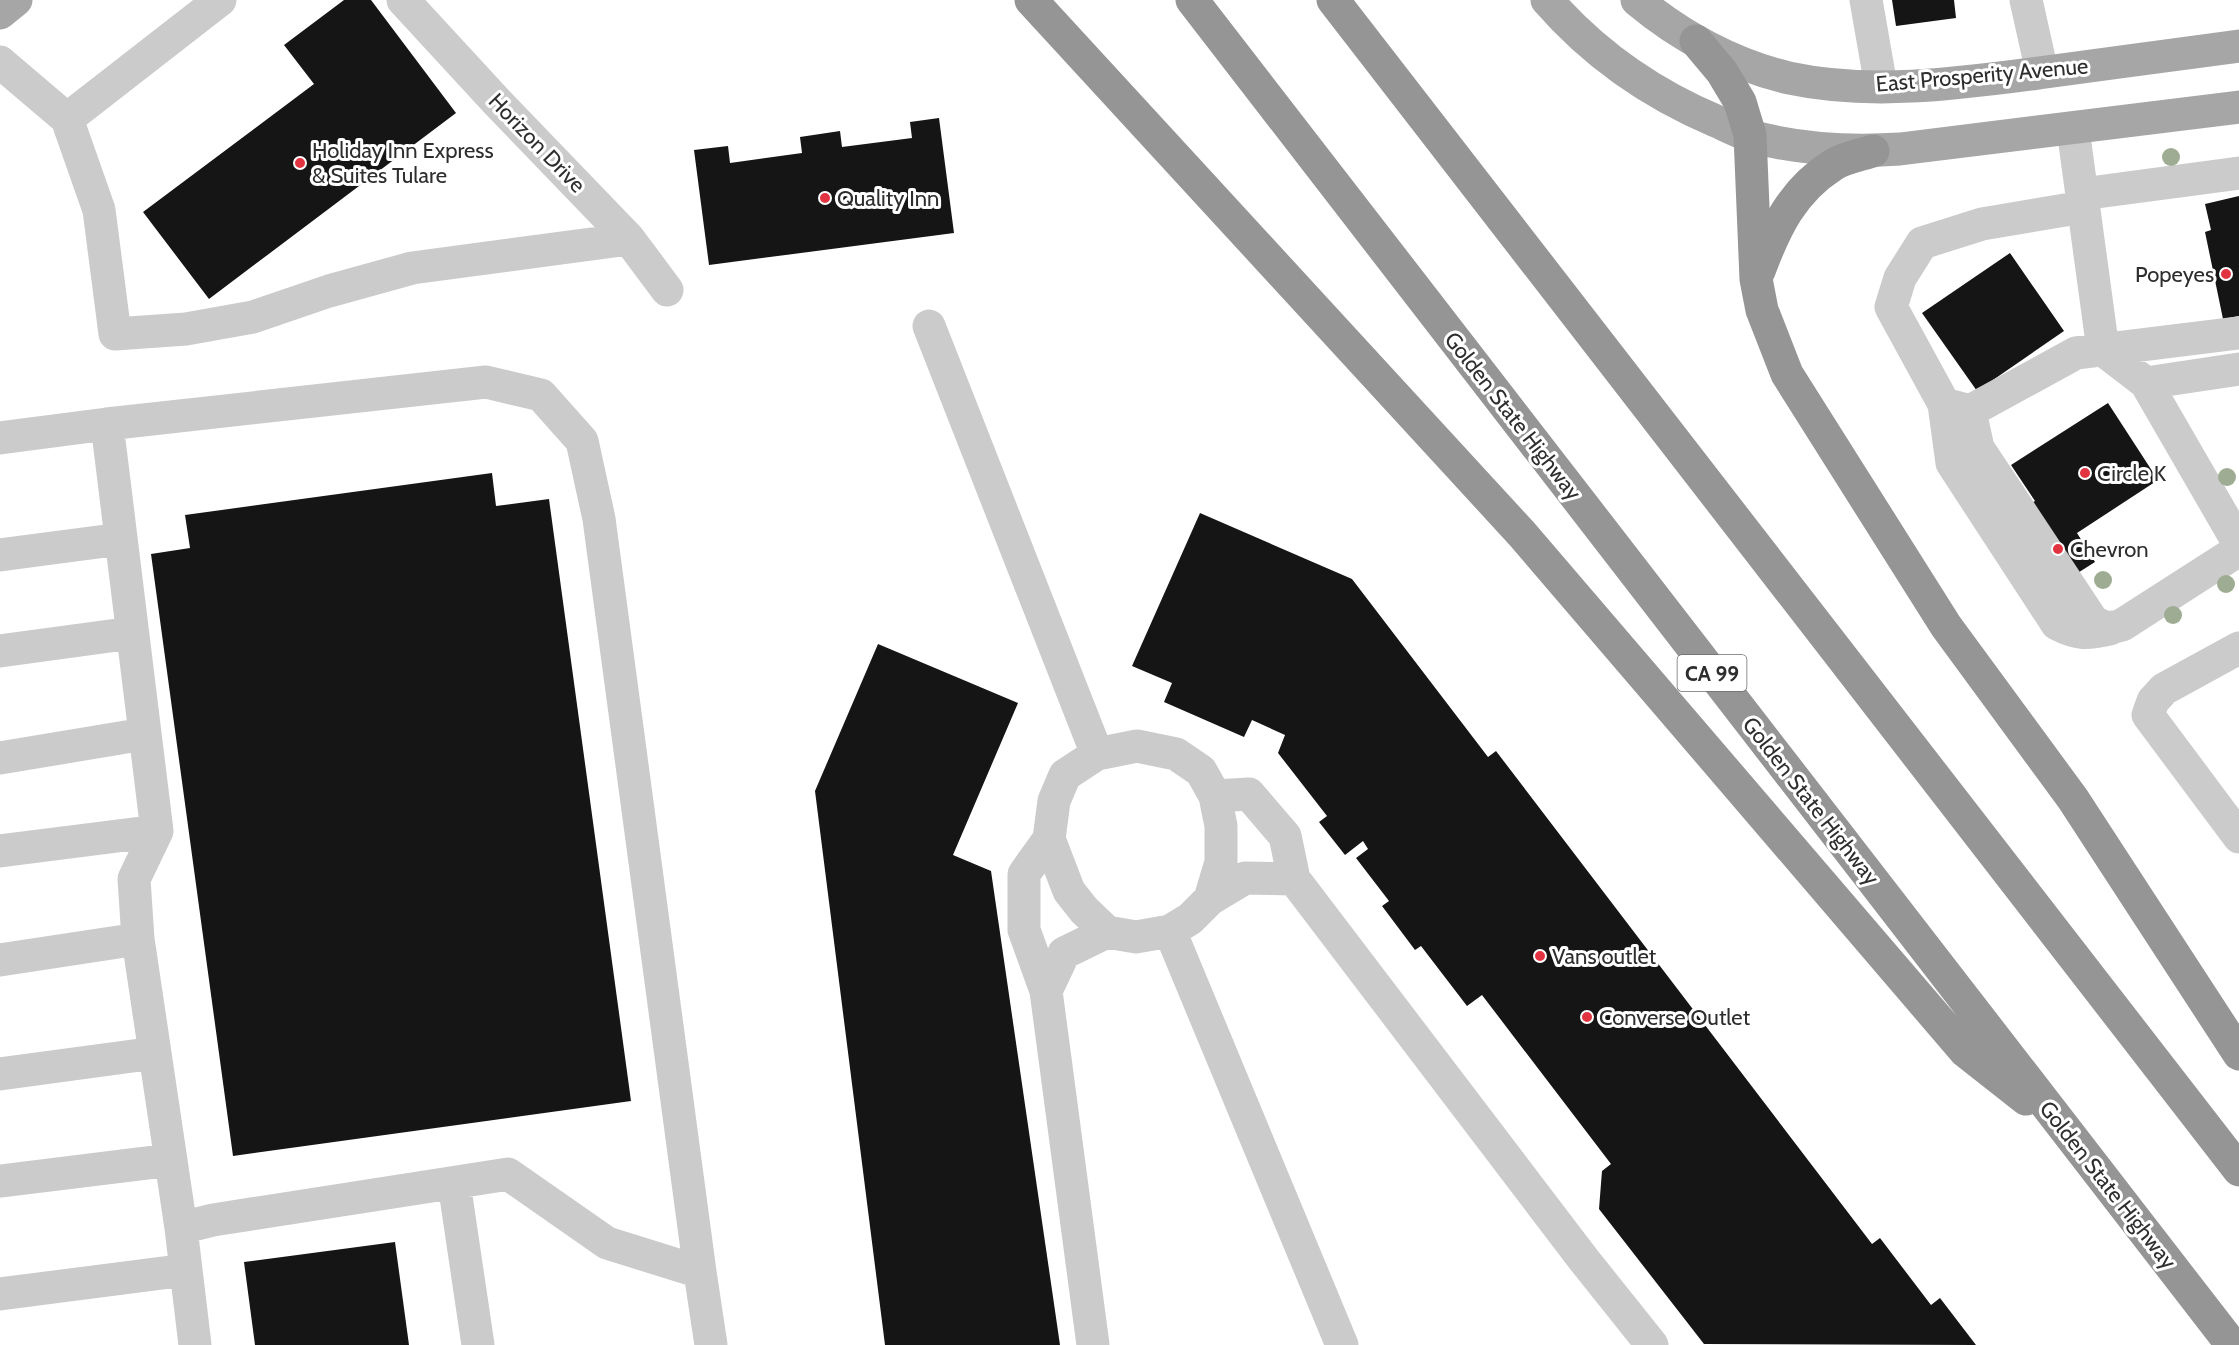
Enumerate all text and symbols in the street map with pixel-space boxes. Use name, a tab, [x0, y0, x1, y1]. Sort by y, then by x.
street label: East Prosperity Avenue	[1875, 52, 2089, 98]
street label: Horizon Drive	[483, 88, 591, 198]
place label: Holiday Inn Express & Suites Tulare	[312, 137, 494, 189]
marker: Holiday Inn Express & Suites Tulare	[293, 156, 307, 170]
place label: Quality Inn	[837, 185, 939, 212]
marker: Quality Inn	[818, 191, 832, 205]
place label: Popeyes	[2135, 261, 2214, 288]
marker: Popeyes	[2219, 267, 2233, 281]
street label: Golden State Highway	[1439, 326, 1587, 506]
place label: Circle K	[2097, 460, 2167, 487]
marker: Circle K	[2078, 466, 2092, 480]
place label: Chevron	[2070, 536, 2149, 563]
marker: Chevron	[2051, 542, 2065, 556]
road number: CA 99	[1678, 655, 1746, 691]
street label: Golden State Highway	[1737, 711, 1885, 891]
place label: Vans outlet	[1552, 943, 1657, 970]
marker: Vans outlet	[1533, 949, 1547, 963]
place label: Converse Outlet	[1599, 1004, 1751, 1031]
marker: Converse Outlet	[1580, 1010, 1594, 1024]
street label: Golden State Highway	[2034, 1095, 2182, 1275]

